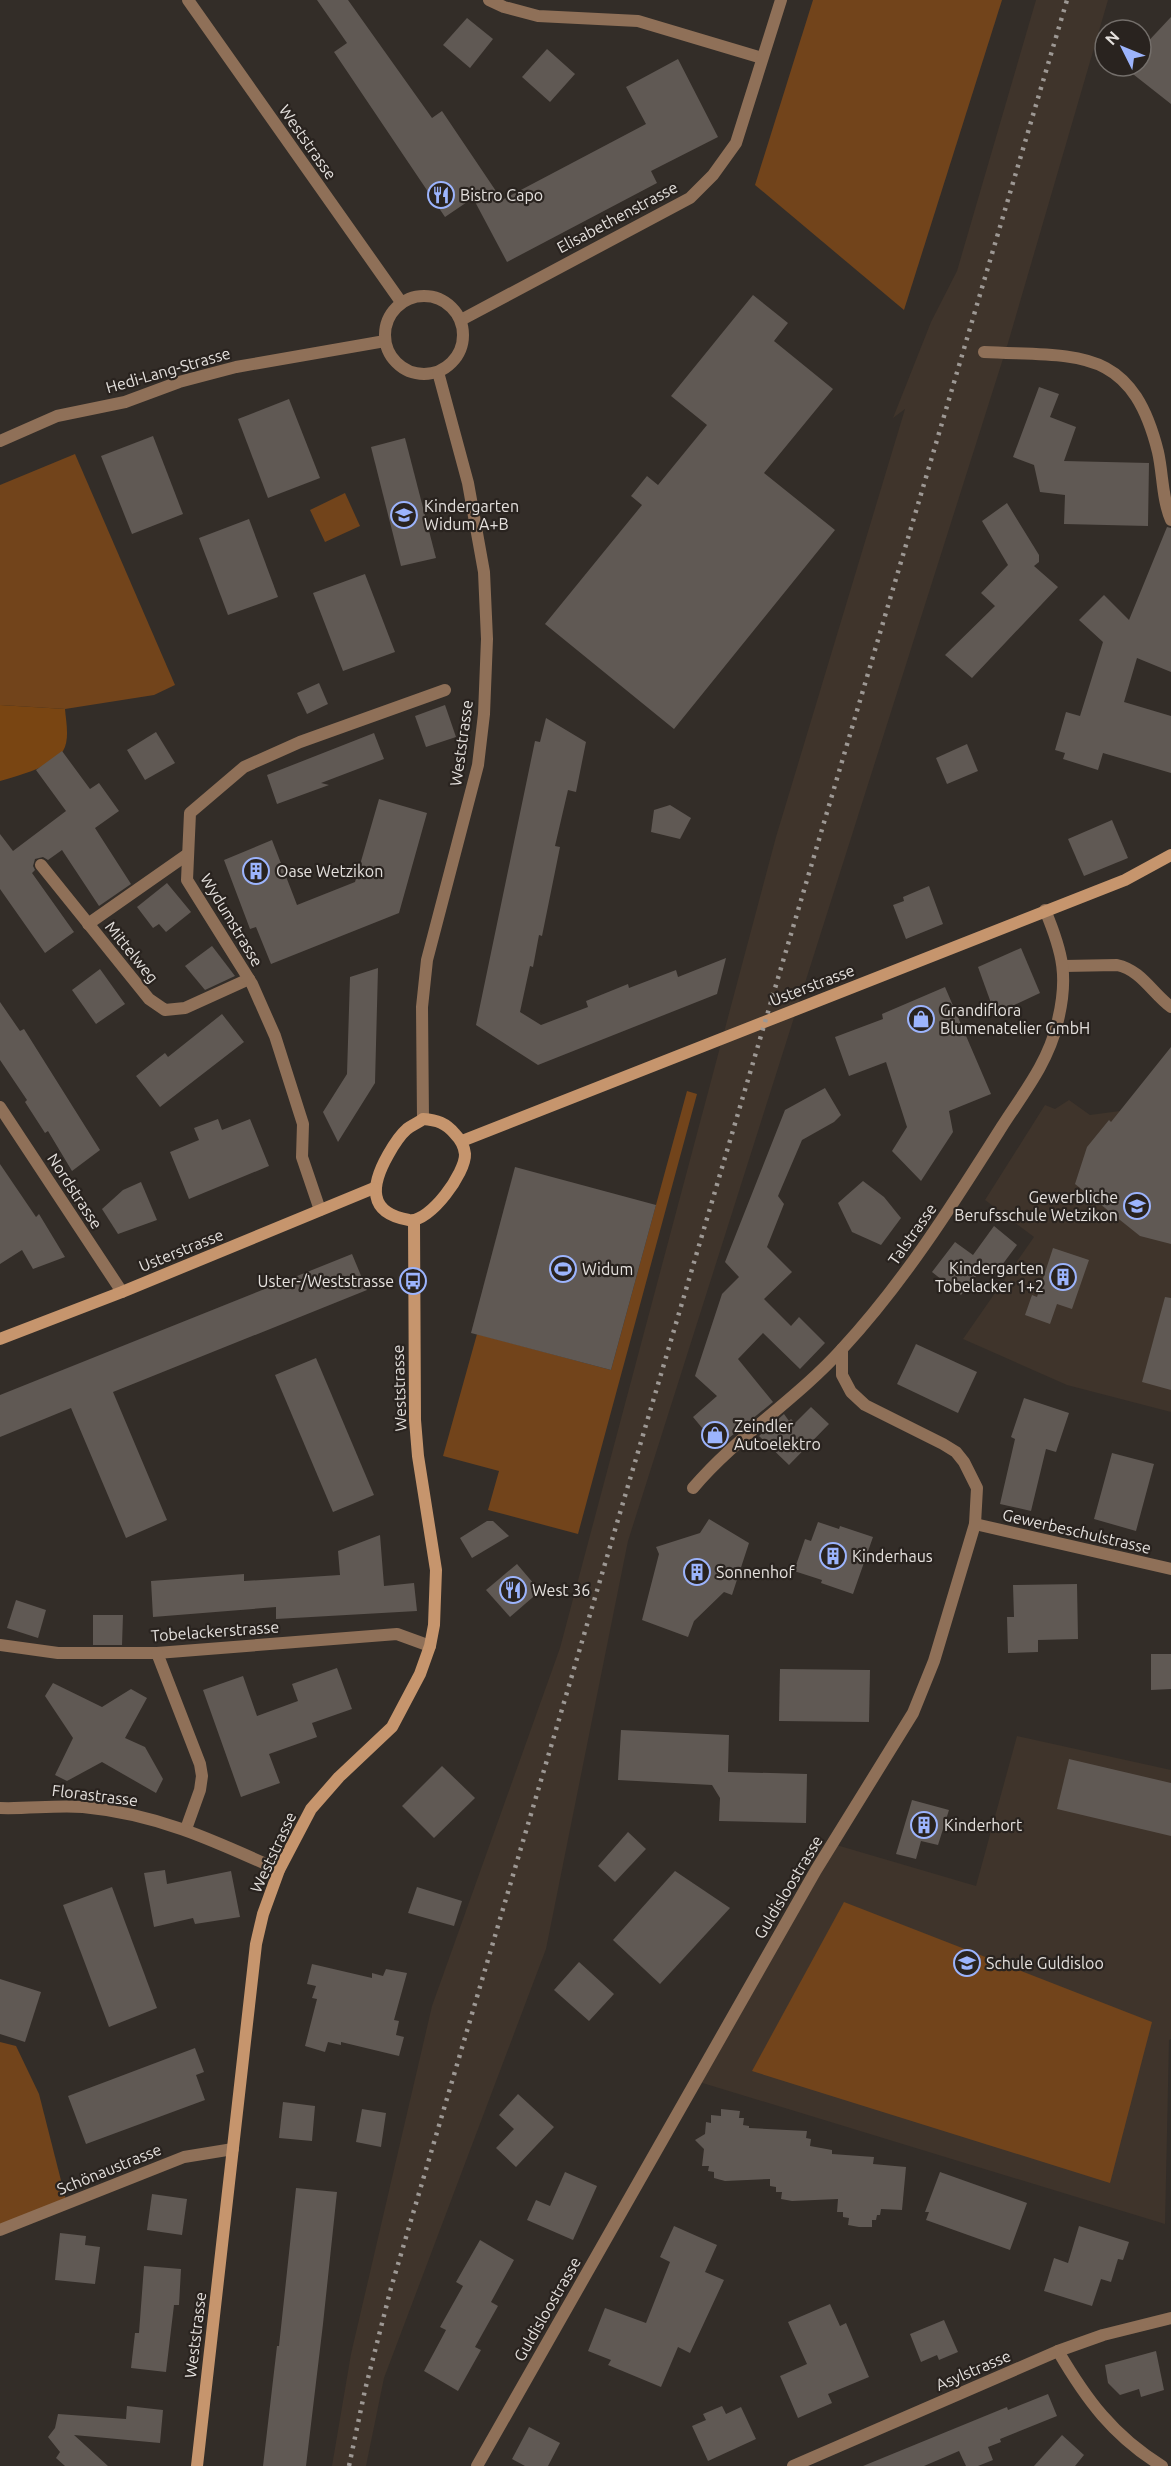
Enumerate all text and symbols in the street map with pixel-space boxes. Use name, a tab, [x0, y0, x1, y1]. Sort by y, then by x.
north arrow	[1093, 18, 1153, 78]
text: N	[1101, 27, 1123, 48]
street label: Weststrasse	[276, 101, 340, 183]
street label: Elisabethenstrasse	[554, 178, 680, 256]
restaurant icon: Bistro Capo	[426, 180, 456, 210]
place label: Bistro Capo	[460, 186, 543, 204]
street label: Hedi-Lang-Strasse	[104, 344, 232, 396]
place label: Kindergarten Widum A+B	[424, 497, 519, 533]
school or university icon: Kindergarten Widum A+B	[389, 500, 419, 530]
street label: Weststrasse	[446, 699, 476, 787]
building icon: Oase Wetzikon	[241, 856, 271, 886]
place label: Oase Wetzikon	[276, 862, 383, 880]
street label: Wydumstrasse	[197, 870, 267, 970]
street label: Mittelweg	[102, 918, 162, 986]
street label: Usterstrasse	[767, 961, 857, 1009]
place label: Grandiflora Blumenatelier GmbH	[940, 1001, 1090, 1037]
shop icon: Grandiflora Blumenatelier GmbH	[906, 1004, 936, 1034]
street label: Nordstrasse	[44, 1150, 106, 1232]
place label: Gewerbliche Berufsschule Wetzikon	[954, 1188, 1118, 1224]
school or university icon: Gewerbliche Berufsschule Wetzikon	[1122, 1191, 1152, 1221]
street label: Talstrasse	[884, 1200, 940, 1268]
street label: Usterstrasse	[136, 1225, 226, 1275]
sports icon: Widum	[548, 1254, 578, 1284]
place label: Kindergarten Tobelacker 1+2	[935, 1259, 1044, 1295]
place label: Widum	[582, 1260, 633, 1278]
building icon: Kindergarten Tobelacker 1+2	[1048, 1262, 1078, 1292]
bus stop icon: Uster-/Weststrasse	[398, 1266, 428, 1296]
place label: Uster-/Weststrasse	[258, 1272, 394, 1290]
street label: Weststrasse	[388, 1344, 410, 1432]
place label: Zeindler Autoelektro	[734, 1417, 821, 1453]
shop icon: Zeindler Autoelektro	[700, 1420, 730, 1450]
street label: Gewerbeschulstrasse	[1001, 1505, 1153, 1557]
building icon: Kinderhaus	[818, 1541, 848, 1571]
place label: Kinderhaus	[852, 1547, 933, 1565]
building icon: Sonnenhof	[682, 1557, 712, 1587]
place label: Sonnenhof	[716, 1563, 795, 1581]
restaurant icon: West 36	[498, 1575, 528, 1605]
place label: West 36	[532, 1581, 590, 1599]
street label: Tobelackerstrasse	[150, 1618, 280, 1644]
street label: Florastrasse	[51, 1781, 139, 1809]
street label: Weststrasse	[246, 1809, 300, 1895]
building icon: Kinderhort	[909, 1810, 939, 1840]
place label: Kinderhort	[944, 1816, 1023, 1834]
street label: Guldisloostrasse	[750, 1832, 826, 1942]
school or university icon: Schule Guldisloo	[952, 1948, 982, 1978]
place label: Schule Guldisloo	[986, 1954, 1104, 1972]
street label: Schönaustrasse	[54, 2140, 164, 2198]
street label: Guldisloostrasse	[510, 2254, 584, 2364]
street label: Weststrasse	[181, 2291, 209, 2379]
street label: Asylstrasse	[933, 2346, 1013, 2394]

